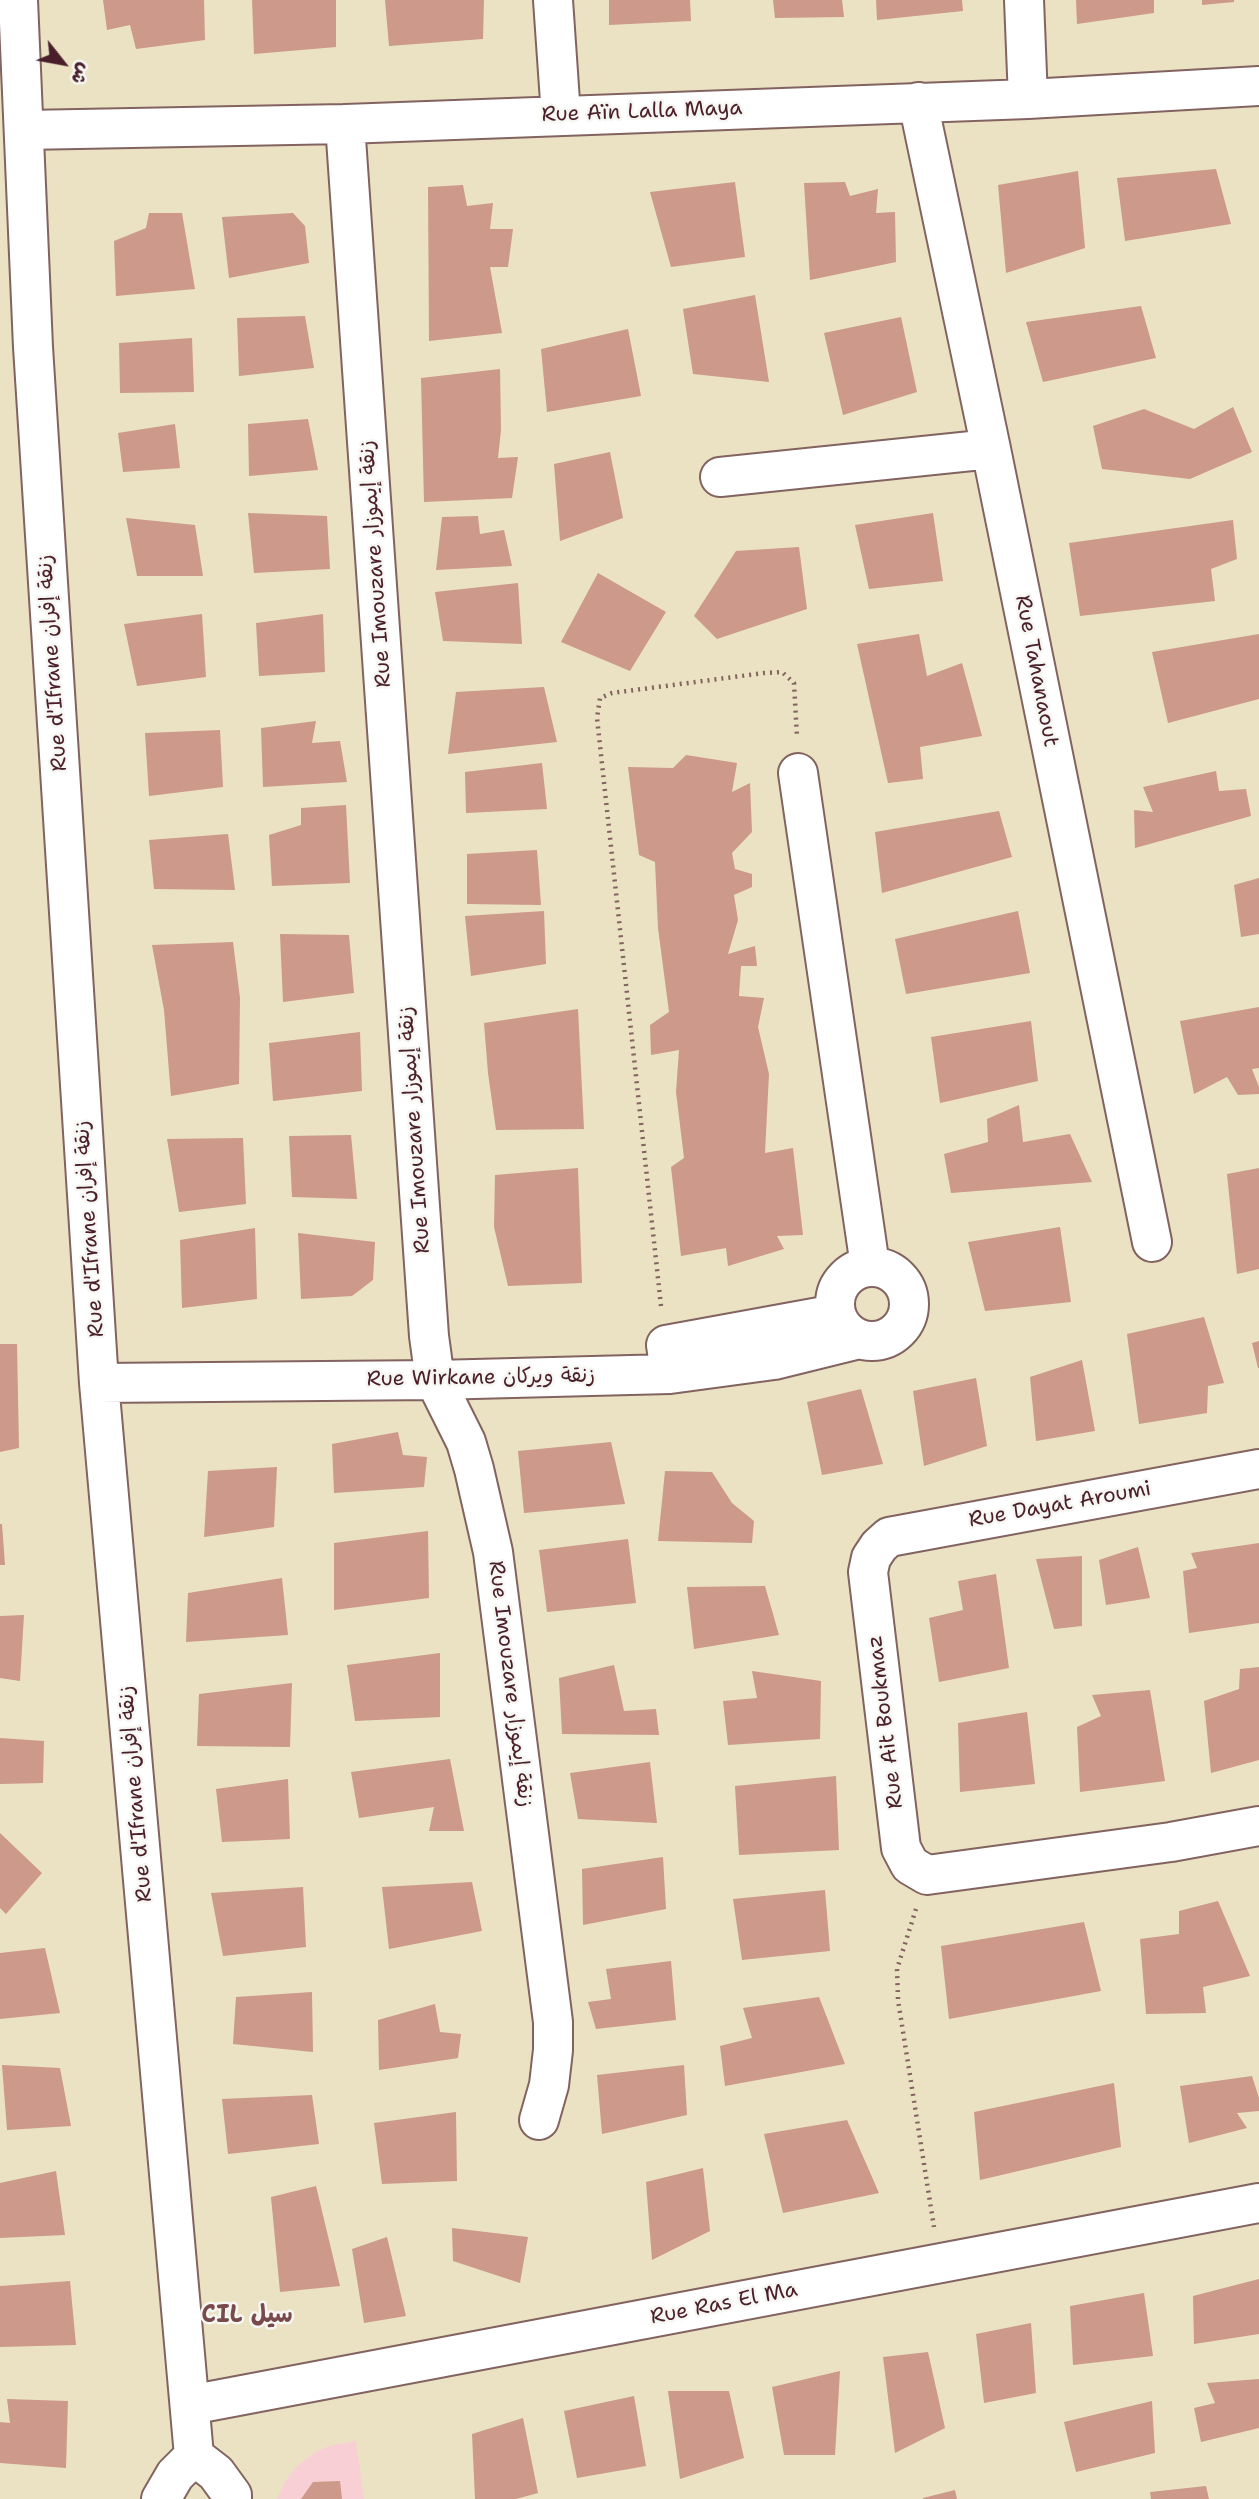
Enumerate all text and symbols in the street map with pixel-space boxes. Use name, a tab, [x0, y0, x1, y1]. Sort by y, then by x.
north arrow	[28, 28, 98, 98]
text: ش	[65, 59, 98, 89]
street label: Rue Aïn Lalla Maya	[541, 96, 743, 128]
street label: Rue Imouzare زنقة إيموزار	[355, 439, 397, 689]
street label: Rue d'Ifrane زنقة إفران	[33, 554, 73, 772]
street label: Rue Tahanaout	[1009, 593, 1063, 749]
street label: Rue Imouzare زنقة إيموزار	[394, 1005, 436, 1255]
street label: Rue d'Ifrane زنقة إفران	[70, 1120, 110, 1338]
street label: Rue Wirkane زنقة ويركان	[367, 1363, 595, 1393]
street label: Rue Dayat Aroumi	[967, 1477, 1153, 1533]
street label: Rue Imouzare زنقة إيموزار	[482, 1559, 538, 1809]
street label: Rue Ait Boukmaz	[863, 1634, 909, 1810]
street label: Rue d'Ifrane زنقة إفران	[114, 1685, 158, 1903]
street label: Rue Ras El Ma	[648, 2277, 800, 2331]
district label: CIL سيل	[201, 2302, 293, 2330]

